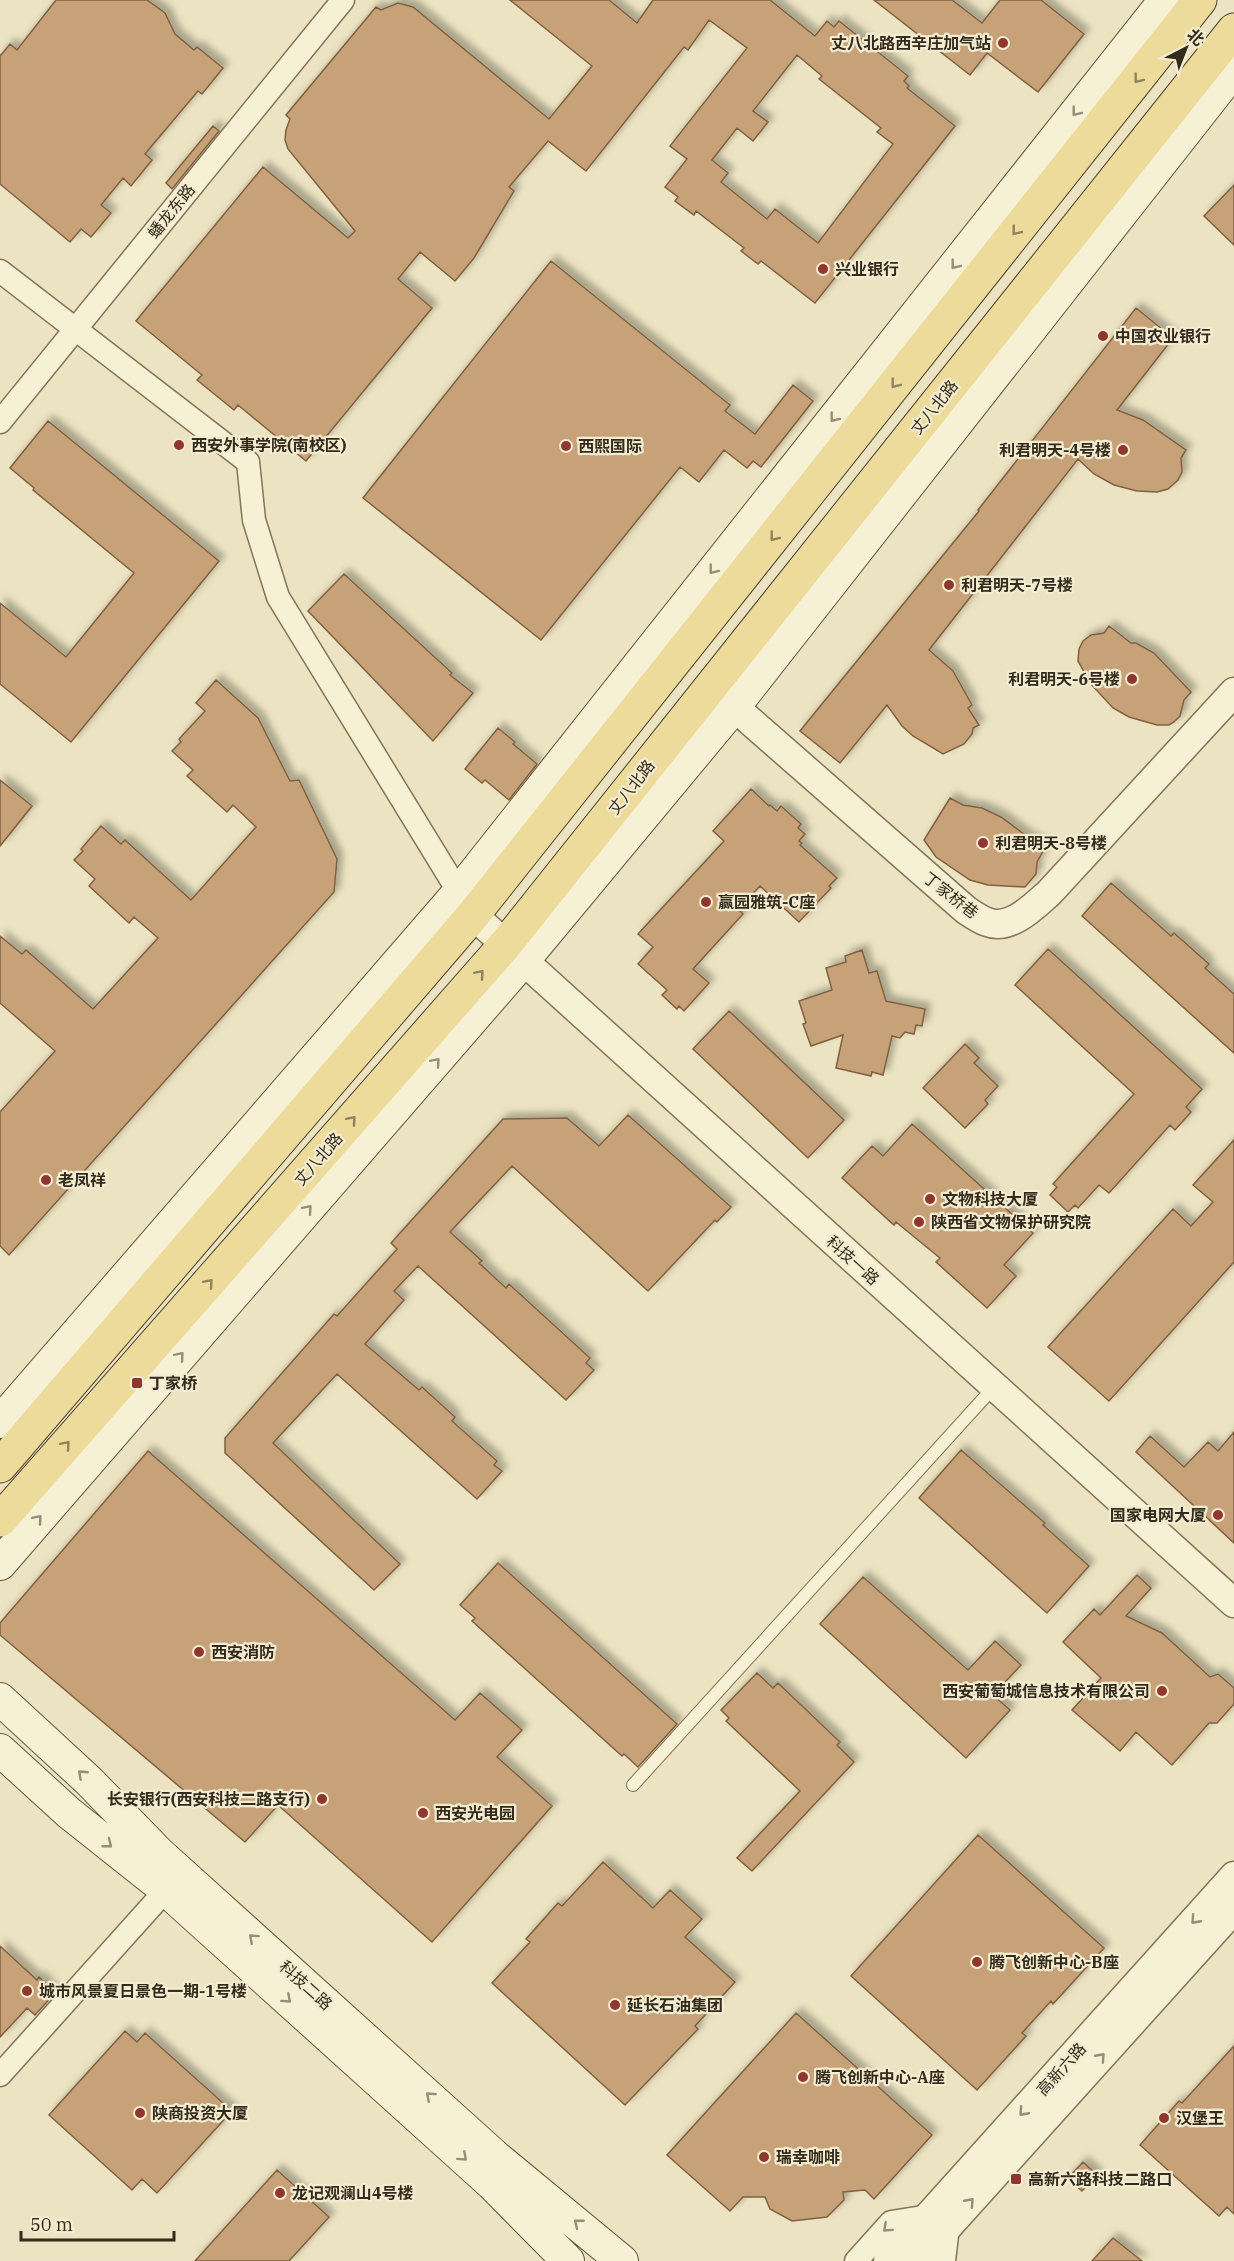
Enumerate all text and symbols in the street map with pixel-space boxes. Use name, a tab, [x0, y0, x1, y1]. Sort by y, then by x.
north arrow	[1156, 18, 1216, 78]
text: 北	[1183, 24, 1209, 50]
place label: 丈八北路西辛庄加气站	[831, 33, 991, 53]
marker: 丈八北路西辛庄加气站	[996, 36, 1010, 50]
one-way arrow	[1134, 72, 1145, 83]
one-way arrow	[1073, 105, 1084, 116]
street label: 蟠龙东路	[143, 180, 199, 242]
one-way arrow	[1013, 225, 1024, 236]
one-way arrow	[952, 258, 963, 269]
place label: 兴业银行	[835, 259, 899, 279]
marker: 兴业银行	[816, 262, 830, 276]
place label: 中国农业银行	[1115, 326, 1211, 346]
marker: 中国农业银行	[1096, 329, 1110, 343]
street label: 丈八北路	[906, 376, 962, 438]
one-way arrow	[891, 377, 902, 388]
one-way arrow	[831, 411, 842, 422]
place label: 西安外事学院(南校区)	[191, 435, 347, 455]
place label: 西熙国际	[578, 436, 642, 456]
marker: 西安外事学院(南校区)	[172, 438, 186, 452]
marker: 西熙国际	[559, 439, 573, 453]
place label: 利君明天-4号楼	[999, 440, 1111, 460]
marker: 利君明天-4号楼	[1116, 443, 1130, 457]
one-way arrow	[770, 530, 781, 541]
one-way arrow	[710, 564, 721, 575]
place label: 利君明天-7号楼	[961, 575, 1073, 595]
marker: 利君明天-7号楼	[942, 578, 956, 592]
place label: 利君明天-6号楼	[1008, 669, 1120, 689]
marker: 利君明天-6号楼	[1125, 672, 1139, 686]
street label: 丈八北路	[603, 756, 659, 818]
place label: 利君明天-8号楼	[995, 833, 1107, 853]
marker: 利君明天-8号楼	[976, 836, 990, 850]
street label: 丁家桥巷	[920, 867, 982, 923]
place label: 赢园雅筑-C座	[718, 892, 815, 912]
marker: 赢园雅筑-C座	[699, 895, 713, 909]
one-way arrow	[473, 970, 484, 981]
one-way arrow	[428, 1058, 439, 1069]
one-way arrow	[344, 1116, 355, 1127]
street label: 丈八北路	[289, 1128, 347, 1190]
place label: 老凤祥	[58, 1170, 106, 1190]
marker: 老凤祥	[39, 1173, 53, 1187]
place label: 文物科技大厦	[942, 1189, 1038, 1209]
marker: 文物科技大厦	[923, 1192, 937, 1206]
one-way arrow	[301, 1205, 312, 1216]
place label: 陕西省文物保护研究院	[931, 1212, 1091, 1232]
marker: 陕西省文物保护研究院	[912, 1215, 926, 1229]
street label: 科技一路	[823, 1231, 883, 1289]
one-way arrow	[202, 1279, 213, 1289]
one-way arrow	[173, 1352, 184, 1363]
place label: 丁家桥	[149, 1373, 198, 1393]
marker: 丁家桥	[130, 1376, 144, 1390]
one-way arrow	[59, 1441, 70, 1452]
place label: 国家电网大厦	[1110, 1505, 1206, 1525]
marker: 国家电网大厦	[1211, 1508, 1225, 1522]
one-way arrow	[31, 1516, 42, 1526]
place label: 西安消防	[211, 1642, 275, 1662]
marker: 西安消防	[192, 1645, 206, 1659]
place label: 西安葡萄城信息技术有限公司	[942, 1681, 1150, 1701]
marker: 西安葡萄城信息技术有限公司	[1155, 1684, 1169, 1698]
one-way arrow	[78, 1770, 89, 1781]
place label: 长安银行(西安科技二路支行)	[107, 1789, 310, 1809]
marker: 长安银行(西安科技二路支行)	[315, 1792, 329, 1806]
place label: 西安光电园	[435, 1803, 515, 1823]
marker: 西安光电园	[416, 1806, 430, 1820]
one-way arrow	[101, 1836, 112, 1847]
one-way arrow	[1191, 1913, 1202, 1924]
one-way arrow	[249, 1934, 260, 1945]
place label: 腾飞创新中心-B座	[989, 1952, 1119, 1972]
marker: 腾飞创新中心-B座	[970, 1955, 984, 1969]
street label: 科技二路	[276, 1956, 336, 2014]
place label: 城市风景夏日景色一期-1号楼	[39, 1981, 247, 2001]
marker: 城市风景夏日景色一期-1号楼	[20, 1984, 34, 1998]
one-way arrow	[280, 1992, 291, 2003]
place label: 延长石油集团	[627, 1995, 723, 2015]
marker: 延长石油集团	[608, 1998, 622, 2012]
street label: 高新六路	[1032, 2039, 1090, 2099]
one-way arrow	[1094, 2053, 1105, 2064]
place label: 腾飞创新中心-A座	[815, 2067, 945, 2087]
marker: 腾飞创新中心-A座	[796, 2070, 810, 2084]
one-way arrow	[426, 2092, 436, 2103]
place label: 陕商投资大厦	[152, 2103, 248, 2123]
one-way arrow	[1019, 2105, 1030, 2116]
marker: 陕商投资大厦	[133, 2106, 147, 2120]
place label: 汉堡王	[1176, 2108, 1224, 2128]
marker: 汉堡王	[1157, 2111, 1171, 2125]
place label: 瑞幸咖啡	[776, 2147, 840, 2167]
one-way arrow	[456, 2150, 467, 2161]
marker: 瑞幸咖啡	[757, 2150, 771, 2164]
place label: 高新六路科技二路口	[1028, 2169, 1172, 2189]
marker: 高新六路科技二路口	[1009, 2172, 1023, 2186]
place label: 龙记观澜山4号楼	[292, 2183, 414, 2203]
marker: 龙记观澜山4号楼	[273, 2186, 287, 2200]
one-way arrow	[963, 2198, 974, 2209]
scale bar	[21, 2204, 174, 2242]
text: 50 m	[30, 2213, 73, 2236]
one-way arrow	[574, 2219, 585, 2230]
one-way arrow	[883, 2221, 893, 2232]

